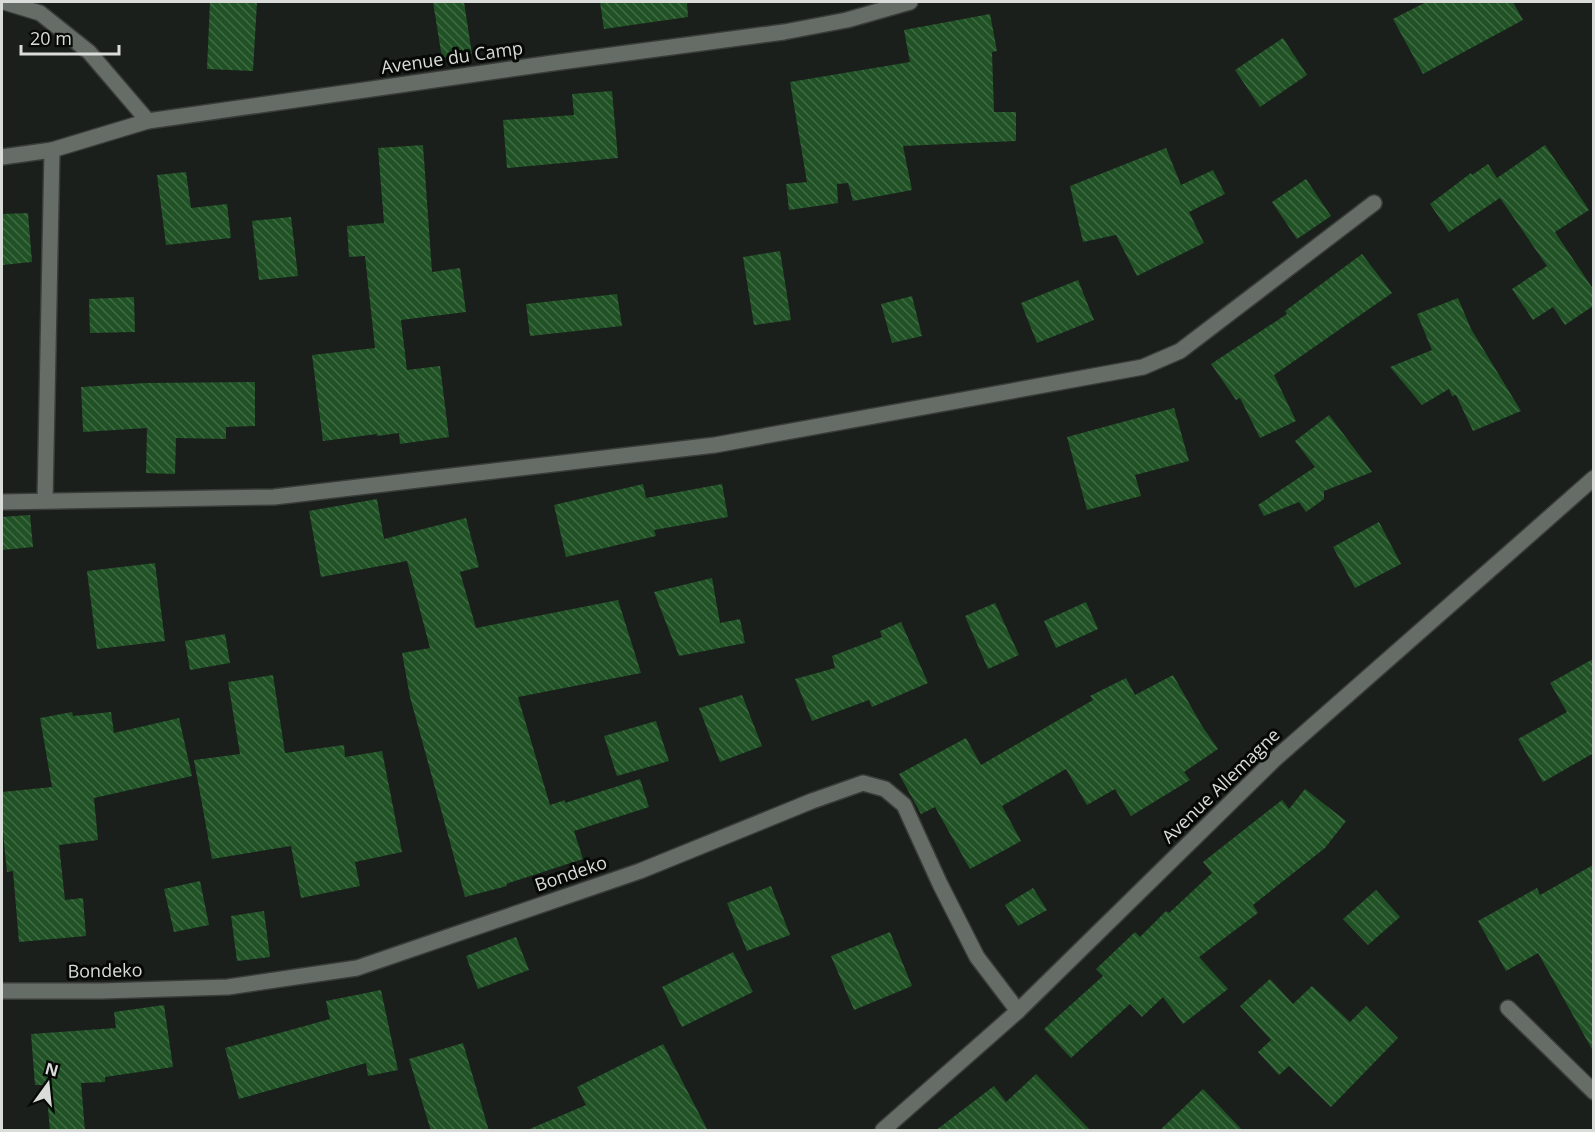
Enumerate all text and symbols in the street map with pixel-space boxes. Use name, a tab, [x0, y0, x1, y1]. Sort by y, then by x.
scale bar	[21, 18, 118, 56]
text: 20 m	[30, 26, 72, 50]
street label: Avenue du Camp	[379, 35, 524, 79]
street label: Avenue Allemagne	[1156, 723, 1285, 848]
street label: Bondeko	[531, 850, 610, 897]
street label: Bondeko	[67, 957, 143, 983]
north arrow	[18, 1054, 78, 1114]
text: N	[43, 1057, 61, 1082]

